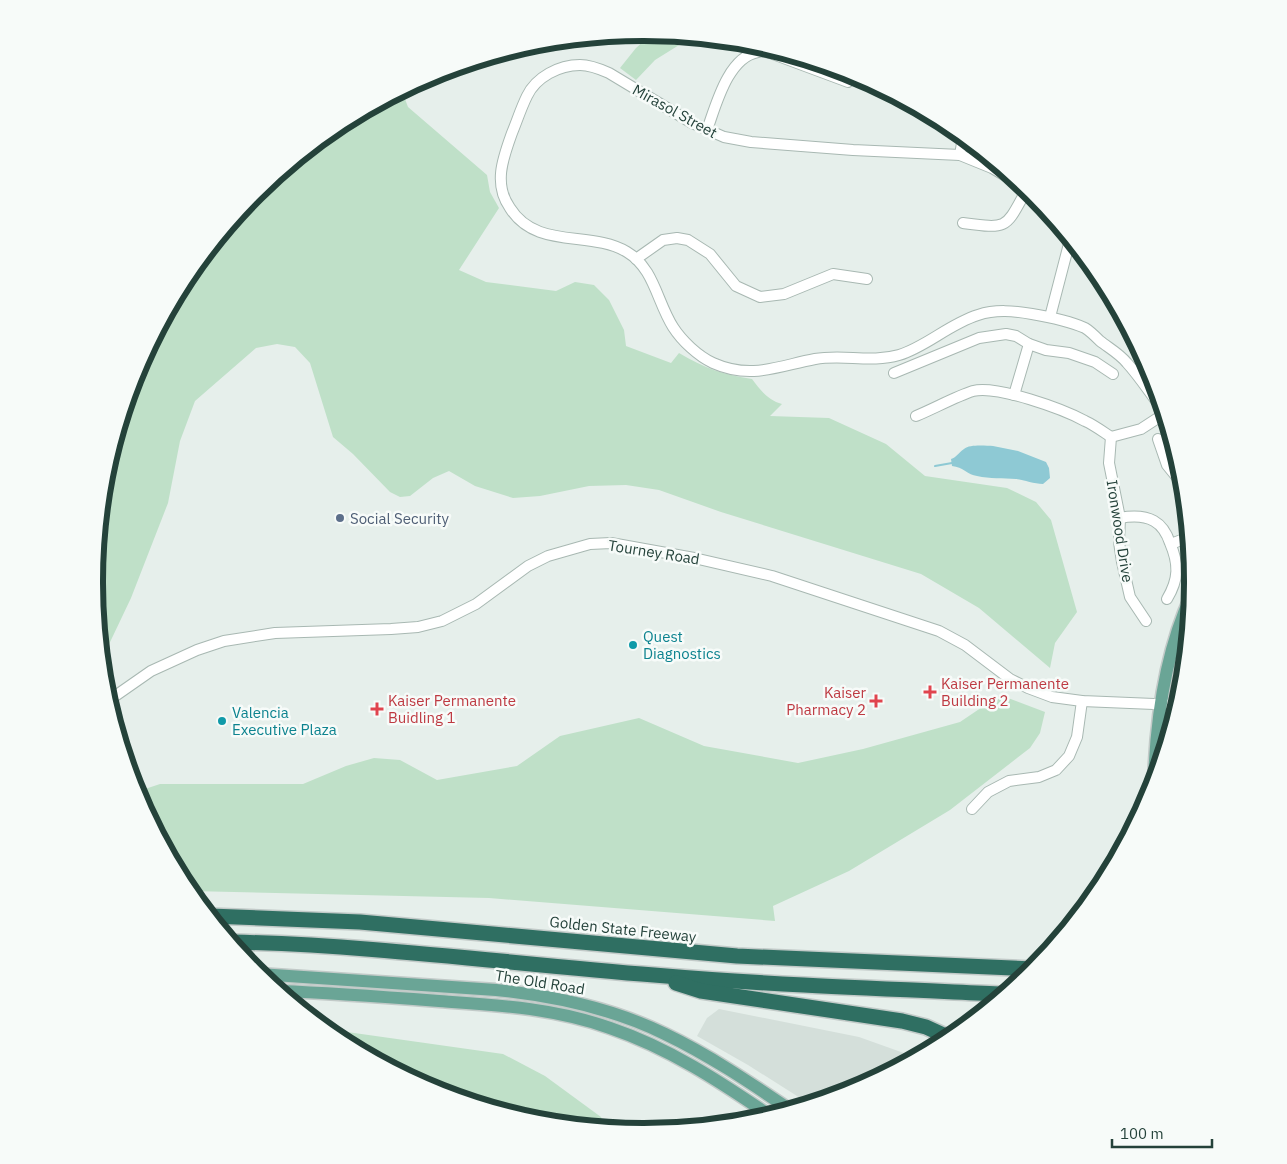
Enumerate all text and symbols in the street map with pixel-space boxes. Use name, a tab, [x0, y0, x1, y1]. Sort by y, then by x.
street label: Mirasol Street	[629, 80, 721, 142]
street label: Ironwood Drive	[1103, 478, 1137, 584]
place label: Social Security	[350, 509, 450, 528]
marker: Social Security	[334, 512, 346, 524]
street label: Tourney Road	[607, 535, 701, 569]
place label: Quest Diagnostics	[643, 627, 721, 663]
marker: Quest Diagnostics	[627, 639, 639, 651]
place label: Kaiser Permanente Building 2	[941, 674, 1069, 710]
place label: Kaiser Pharmacy 2	[786, 683, 866, 719]
marker: Kaiser Permanente Building 2	[923, 685, 937, 699]
place label: Kaiser Permanente Buidling 1	[388, 691, 516, 727]
marker: Kaiser Pharmacy 2	[870, 695, 882, 707]
marker: Kaiser Permanente Buidling 1	[370, 702, 384, 716]
place label: Valencia Executive Plaza	[232, 703, 337, 739]
marker: Valencia Executive Plaza	[216, 715, 228, 727]
street label: Golden State Freeway	[549, 912, 698, 946]
street label: The Old Road	[494, 966, 586, 998]
scale bar	[1112, 1116, 1212, 1148]
text: 100 m	[1120, 1124, 1164, 1143]

